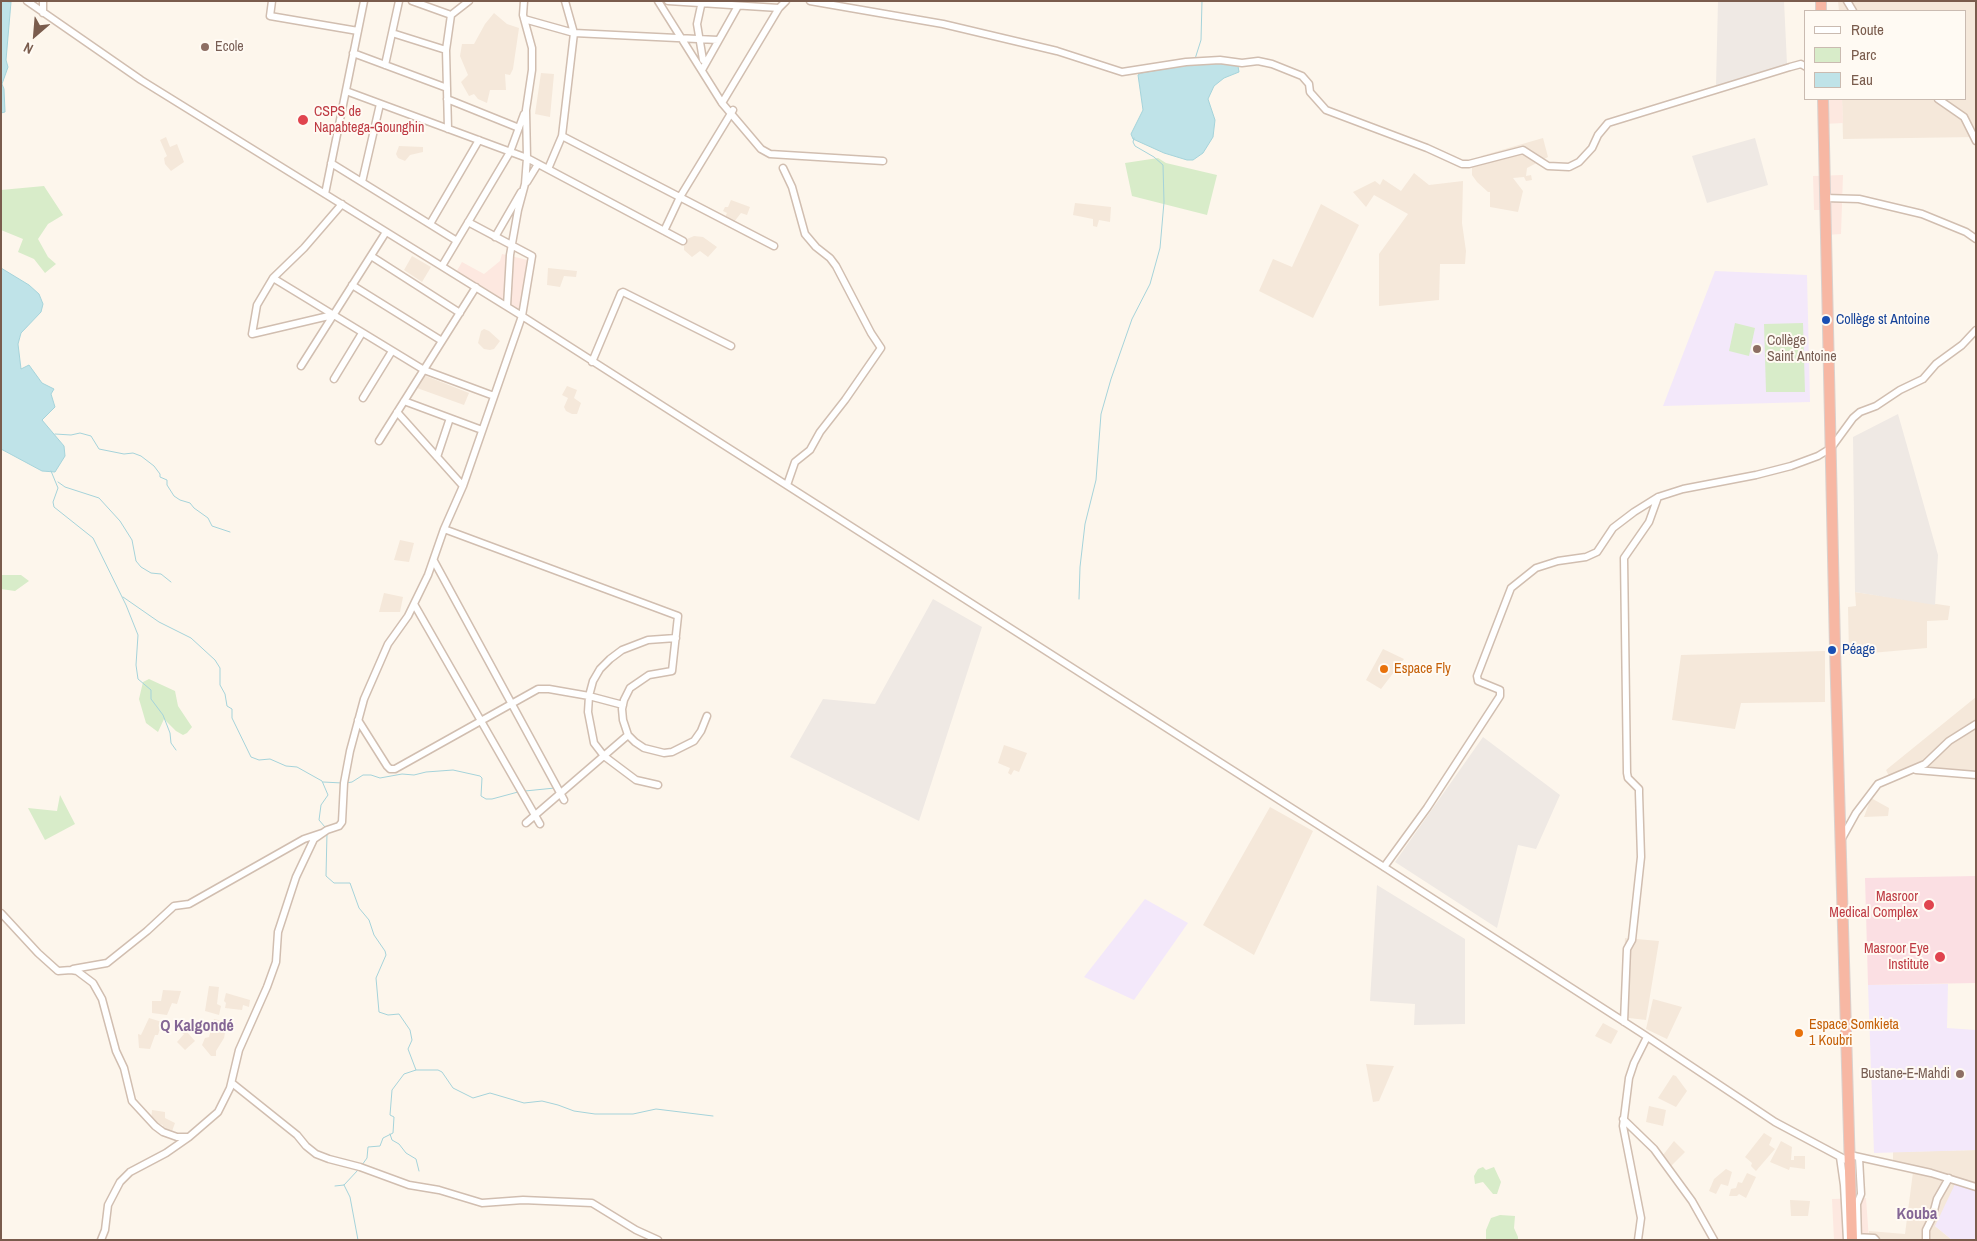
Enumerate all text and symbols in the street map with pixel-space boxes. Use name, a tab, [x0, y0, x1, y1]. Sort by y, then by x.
north arrow	[10, 10, 60, 60]
legend	[1804, 10, 1967, 100]
text: Route	[1851, 19, 1884, 40]
text: N	[20, 38, 36, 58]
place label: Ecole	[215, 39, 244, 55]
marker: Ecole	[199, 41, 211, 53]
text: Parc	[1851, 44, 1876, 65]
text: Eau	[1851, 69, 1873, 90]
place label: CSPS de Napabtega-Gounghin	[314, 104, 424, 136]
marker: CSPS de Napabtega-Gounghin	[296, 113, 310, 127]
place label: Collège st Antoine	[1836, 312, 1930, 328]
marker: Collège st Antoine	[1820, 314, 1832, 326]
place label: Collège Saint Antoine	[1767, 333, 1837, 366]
marker: Collège Saint Antoine	[1751, 343, 1763, 355]
place label: Péage	[1842, 642, 1875, 658]
marker: Péage	[1826, 644, 1838, 656]
place label: Espace Fly	[1394, 661, 1451, 677]
marker: Espace Fly	[1378, 663, 1390, 675]
place label: Masroor Medical Complex	[1829, 889, 1918, 922]
marker: Masroor Medical Complex	[1922, 898, 1936, 912]
place label: Masroor Eye Institute	[1864, 941, 1929, 974]
marker: Masroor Eye Institute	[1933, 950, 1947, 964]
district label: Q Kalgondé	[160, 1017, 234, 1037]
place label: Espace Somkieta 1 Koubri	[1809, 1017, 1899, 1050]
marker: Espace Somkieta 1 Koubri	[1793, 1027, 1805, 1039]
place label: Bustane-E-Mahdi	[1861, 1066, 1950, 1082]
marker: Bustane-E-Mahdi	[1954, 1068, 1966, 1080]
district label: Kouba	[1897, 1205, 1937, 1225]

